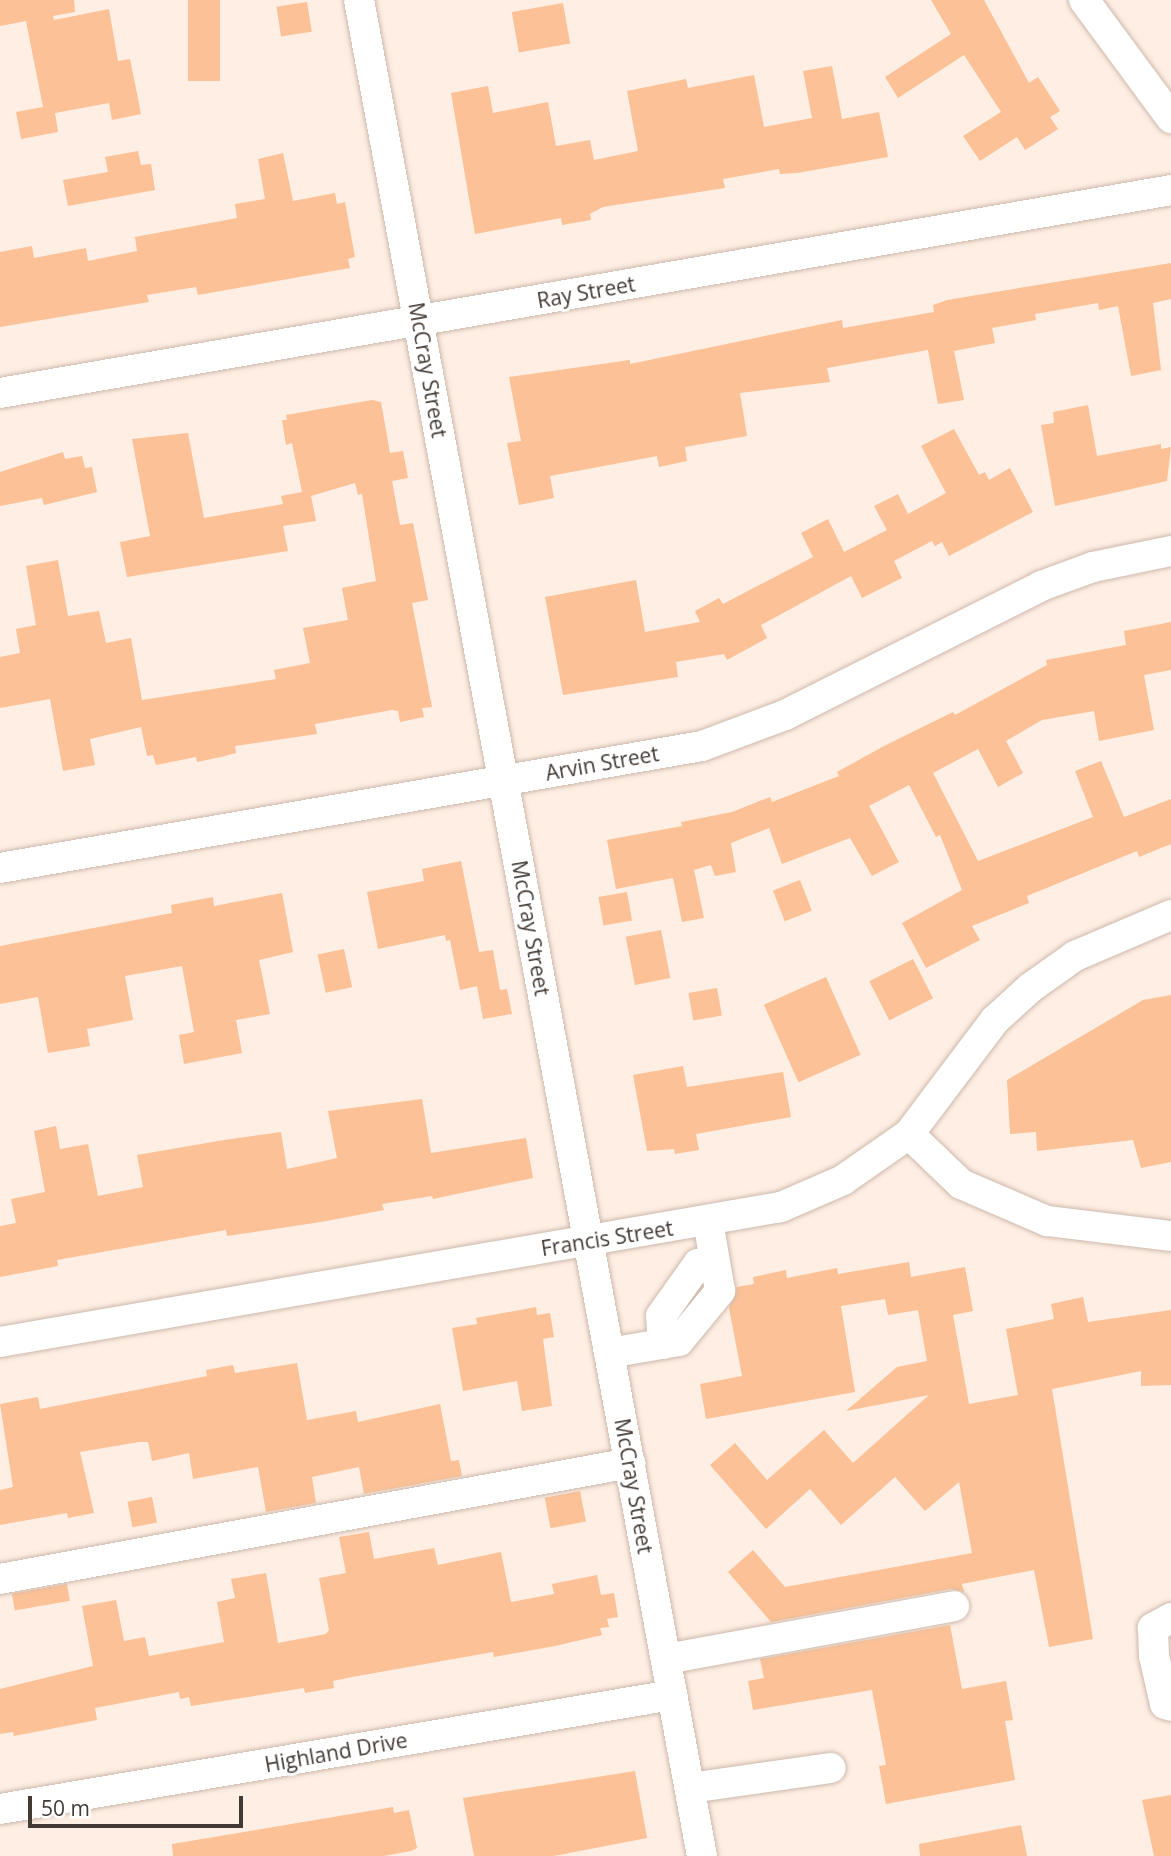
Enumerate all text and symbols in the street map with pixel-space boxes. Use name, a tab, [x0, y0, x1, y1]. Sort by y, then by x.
street label: Ray Street	[535, 271, 637, 313]
street label: McCray Street	[404, 300, 452, 440]
street label: Arvin Street	[543, 741, 661, 785]
street label: McCray Street	[507, 858, 555, 998]
street label: Francis Street	[539, 1215, 675, 1261]
street label: McCray Street	[610, 1416, 658, 1556]
street label: Highland Drive	[263, 1727, 409, 1777]
scale bar	[32, 1783, 247, 1827]
text: 50 m	[41, 1794, 90, 1822]

